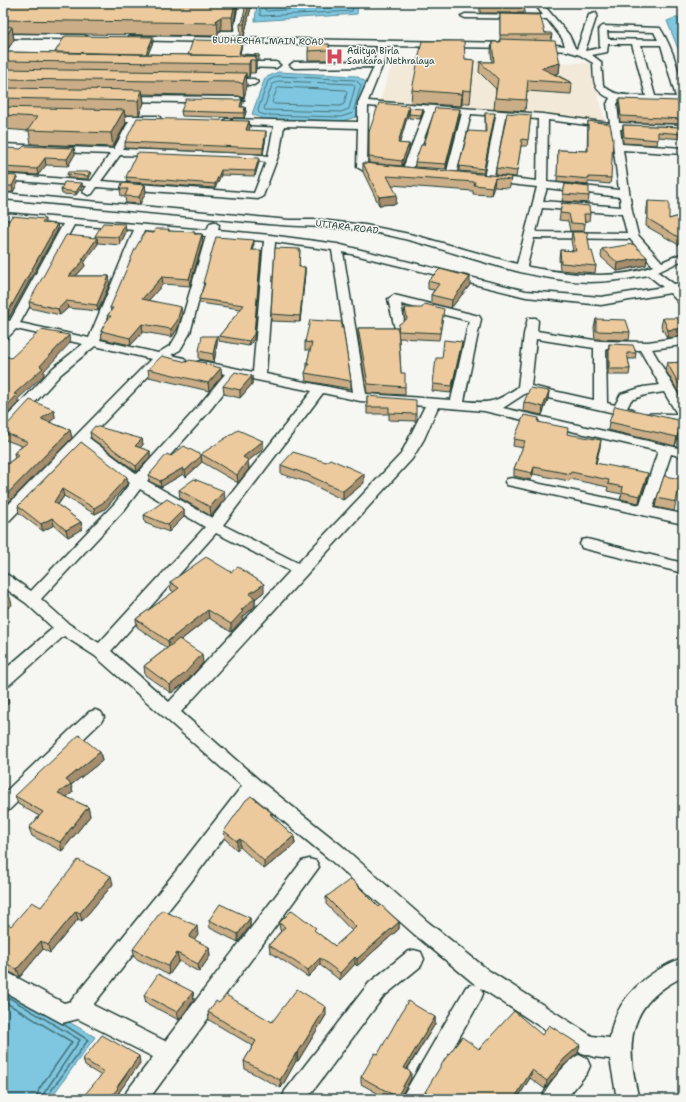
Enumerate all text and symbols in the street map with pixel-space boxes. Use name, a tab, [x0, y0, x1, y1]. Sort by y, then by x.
street label: BUDHERHAT MAIN ROAD	[212, 34, 324, 48]
place label: Aditya Birla Sankara Nethralaya	[347, 45, 435, 67]
hospital icon: Aditya Birla Sankara Nethralaya	[324, 46, 344, 66]
street label: UTTARA ROAD	[315, 217, 379, 237]

